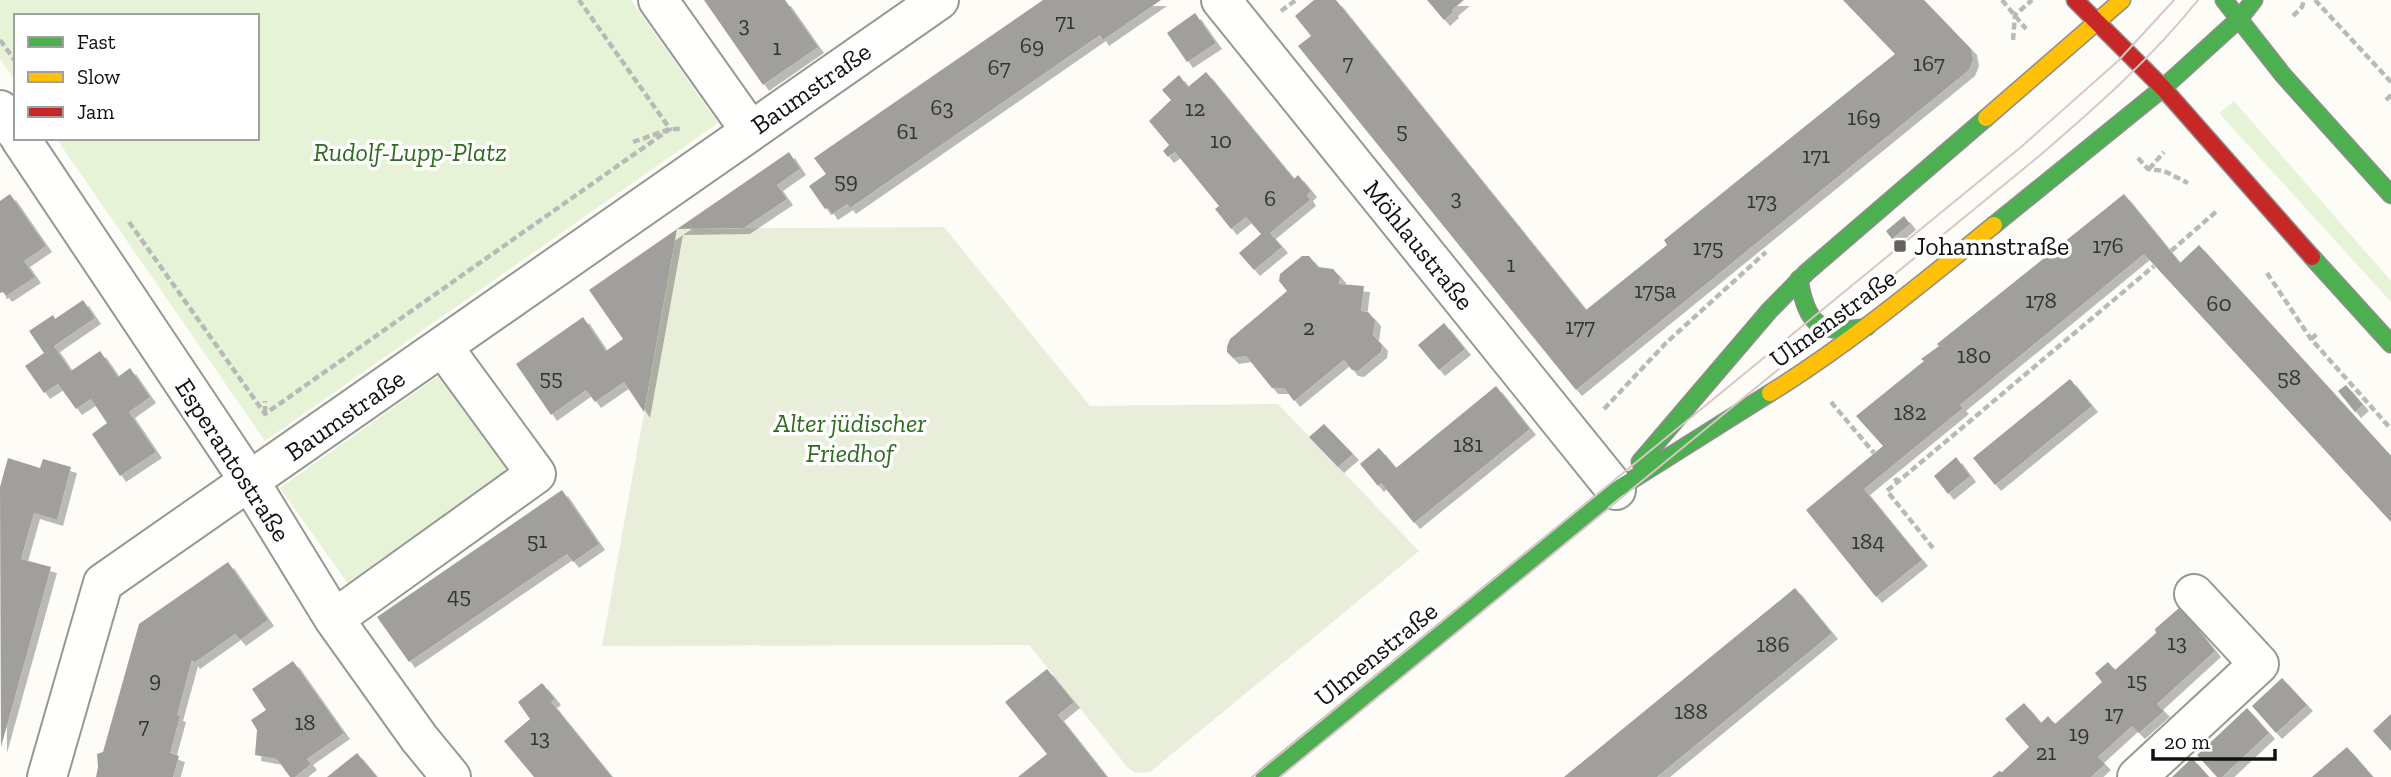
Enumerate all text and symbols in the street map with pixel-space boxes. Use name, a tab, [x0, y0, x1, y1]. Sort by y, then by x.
house number: 71	[1055, 7, 1075, 35]
house number: 3	[738, 10, 750, 38]
legend	[14, 14, 259, 140]
text: Fast	[77, 29, 116, 54]
house number: 69	[1020, 31, 1044, 59]
house number: 1	[773, 33, 782, 61]
street label: Baumstraße	[745, 35, 877, 141]
house number: 7	[1343, 48, 1354, 76]
house number: 167	[1913, 49, 1945, 77]
house number: 67	[987, 53, 1011, 81]
text: Slow	[77, 64, 120, 89]
house number: 63	[930, 93, 954, 121]
house number: 12	[1185, 94, 1205, 122]
text: Jam	[77, 99, 114, 124]
house number: 169	[1847, 103, 1881, 131]
house number: 5	[1396, 116, 1408, 144]
house number: 61	[896, 117, 918, 145]
house number: 10	[1210, 126, 1232, 154]
park label: Rudolf-Lupp-Platz	[313, 136, 507, 168]
house number: 171	[1802, 141, 1830, 169]
house number: 59	[834, 166, 858, 194]
street label: Möhlaustraße	[1357, 174, 1481, 316]
house number: 3	[1450, 183, 1462, 211]
house number: 6	[1264, 184, 1276, 212]
house number: 173	[1747, 186, 1777, 214]
place label: Johannstraße	[1914, 230, 2069, 262]
house number: 176	[2092, 231, 2124, 259]
house number: 175	[1692, 233, 1724, 261]
marker: Johannstraße	[1892, 238, 1908, 254]
house number: 1	[1507, 250, 1516, 278]
street label: Ulmenstraße	[1763, 261, 1903, 375]
house number: 175a	[1634, 276, 1676, 304]
house number: 178	[2025, 286, 2057, 314]
house number: 60	[2206, 289, 2232, 317]
house number: 177	[1565, 312, 1595, 340]
house number: 2	[1303, 313, 1315, 341]
house number: 180	[1957, 341, 1991, 369]
street label: Baumstraße	[279, 362, 411, 468]
house number: 55	[539, 363, 563, 391]
house number: 58	[2277, 363, 2301, 391]
street label: Esperantostraße	[168, 372, 298, 548]
house number: 182	[1893, 398, 1927, 426]
park label: Alter jüdischer Friedhof	[773, 407, 926, 469]
house number: 181	[1453, 430, 1483, 458]
house number: 51	[527, 526, 547, 554]
house number: 184	[1851, 527, 1885, 555]
house number: 45	[447, 581, 471, 609]
street label: Ulmenstraße	[1308, 595, 1444, 713]
house number: 13	[2167, 628, 2187, 656]
house number: 186	[1756, 630, 1790, 658]
house number: 9	[149, 665, 161, 693]
house number: 15	[2127, 666, 2147, 694]
house number: 188	[1674, 697, 1708, 725]
house number: 17	[2104, 699, 2124, 727]
house number: 18	[294, 708, 316, 736]
house number: 7	[139, 711, 150, 739]
scale bar	[2153, 718, 2276, 762]
house number: 19	[2068, 719, 2090, 747]
house number: 13	[530, 723, 550, 751]
text: 20 m	[2164, 729, 2210, 754]
house number: 21	[2036, 738, 2056, 766]

